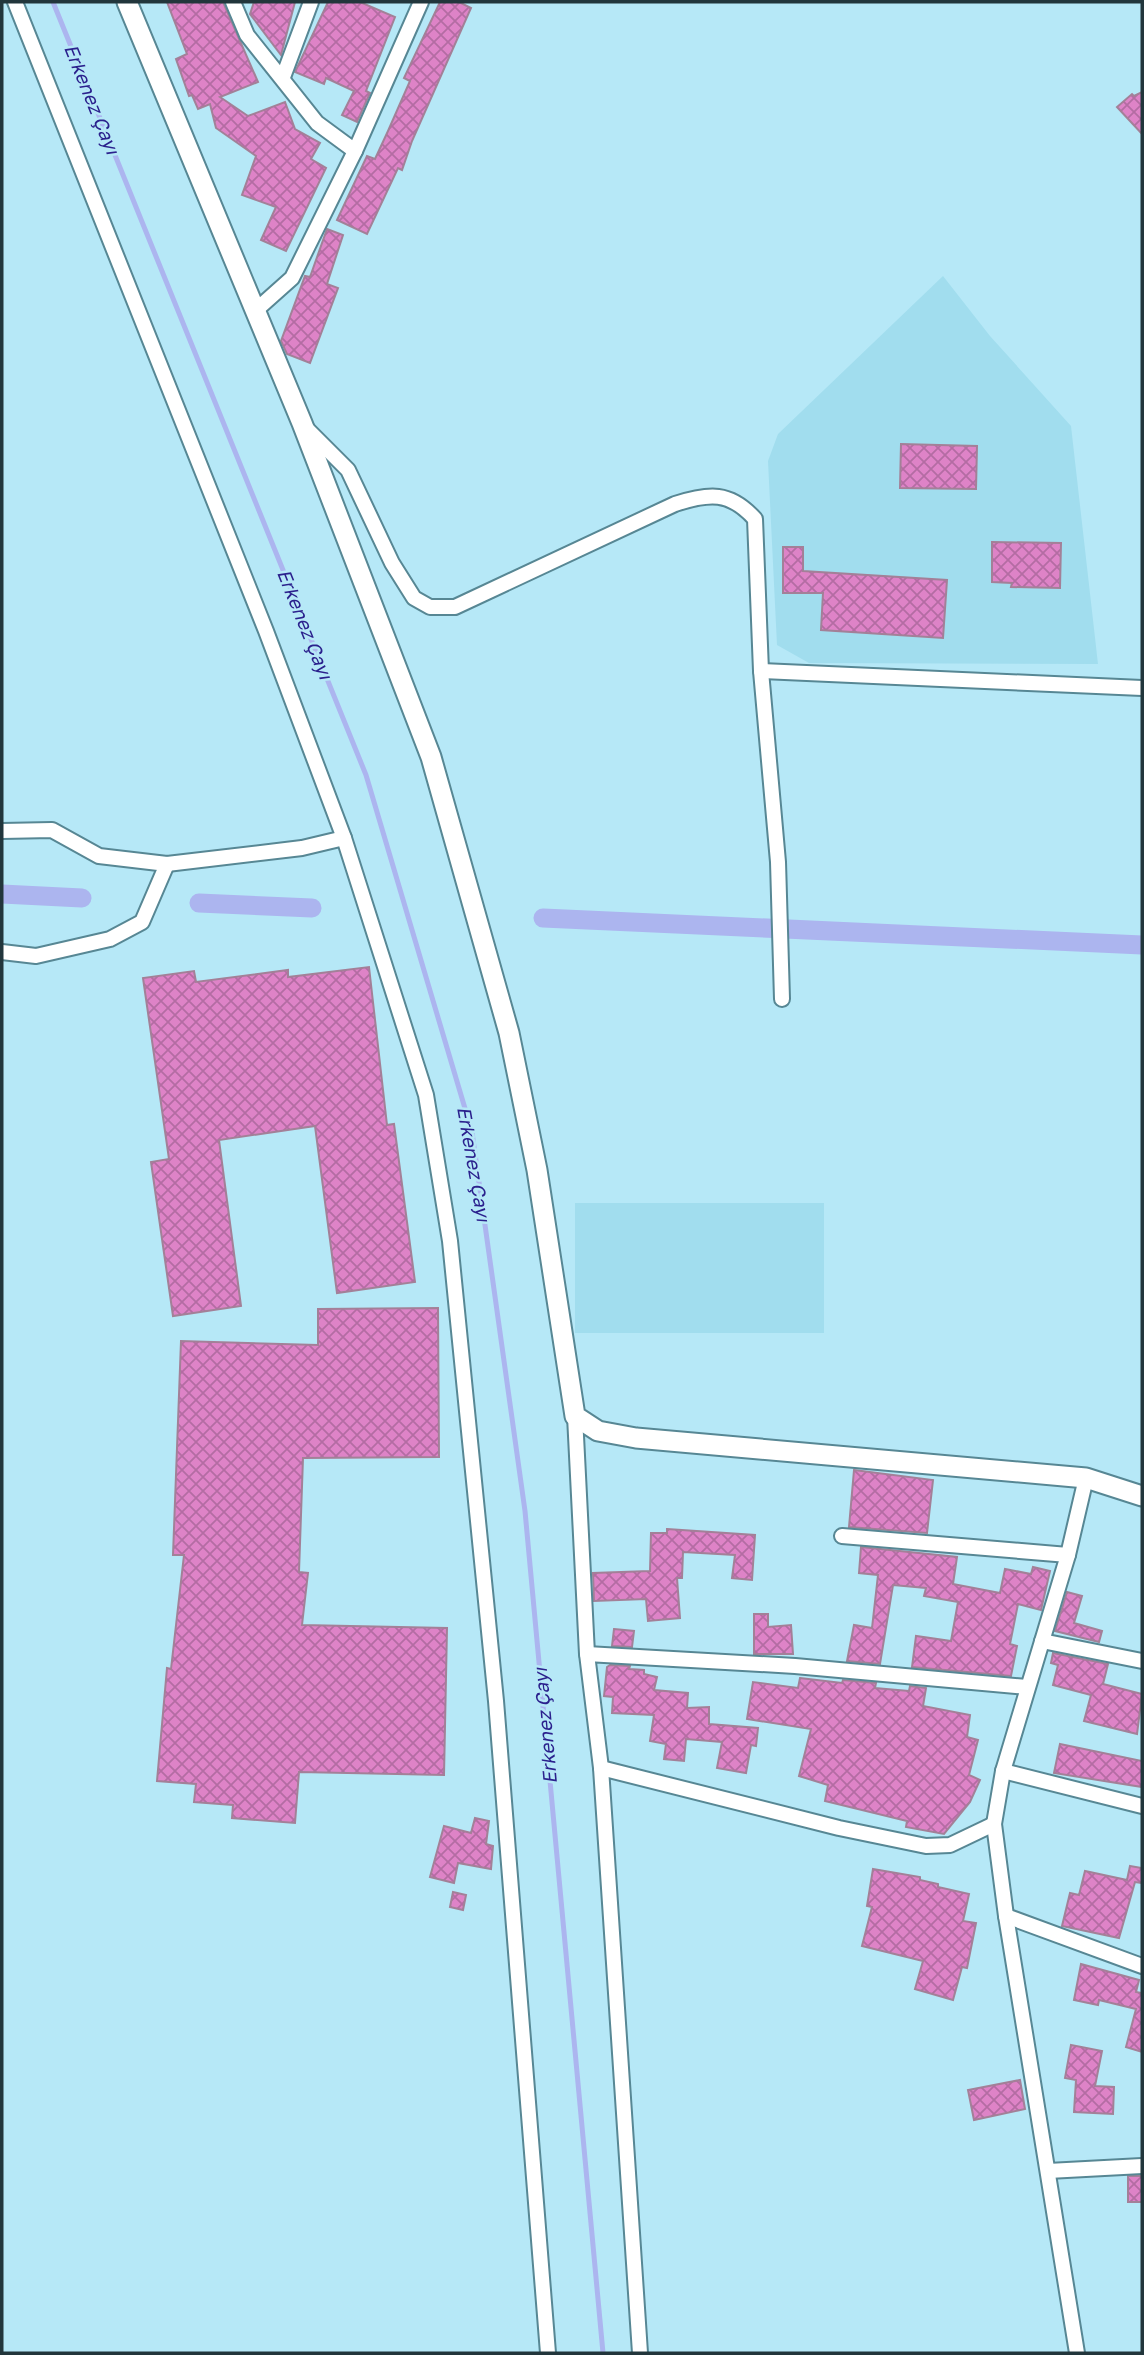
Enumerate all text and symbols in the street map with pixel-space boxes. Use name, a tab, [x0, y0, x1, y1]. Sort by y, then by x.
water label: Erkenez Çayı	[60, 40, 125, 158]
water label: Erkenez Çayı	[273, 565, 338, 683]
water label: Erkenez Çayı	[453, 1105, 496, 1224]
water label: Erkenez Çayı	[528, 1666, 561, 1785]

